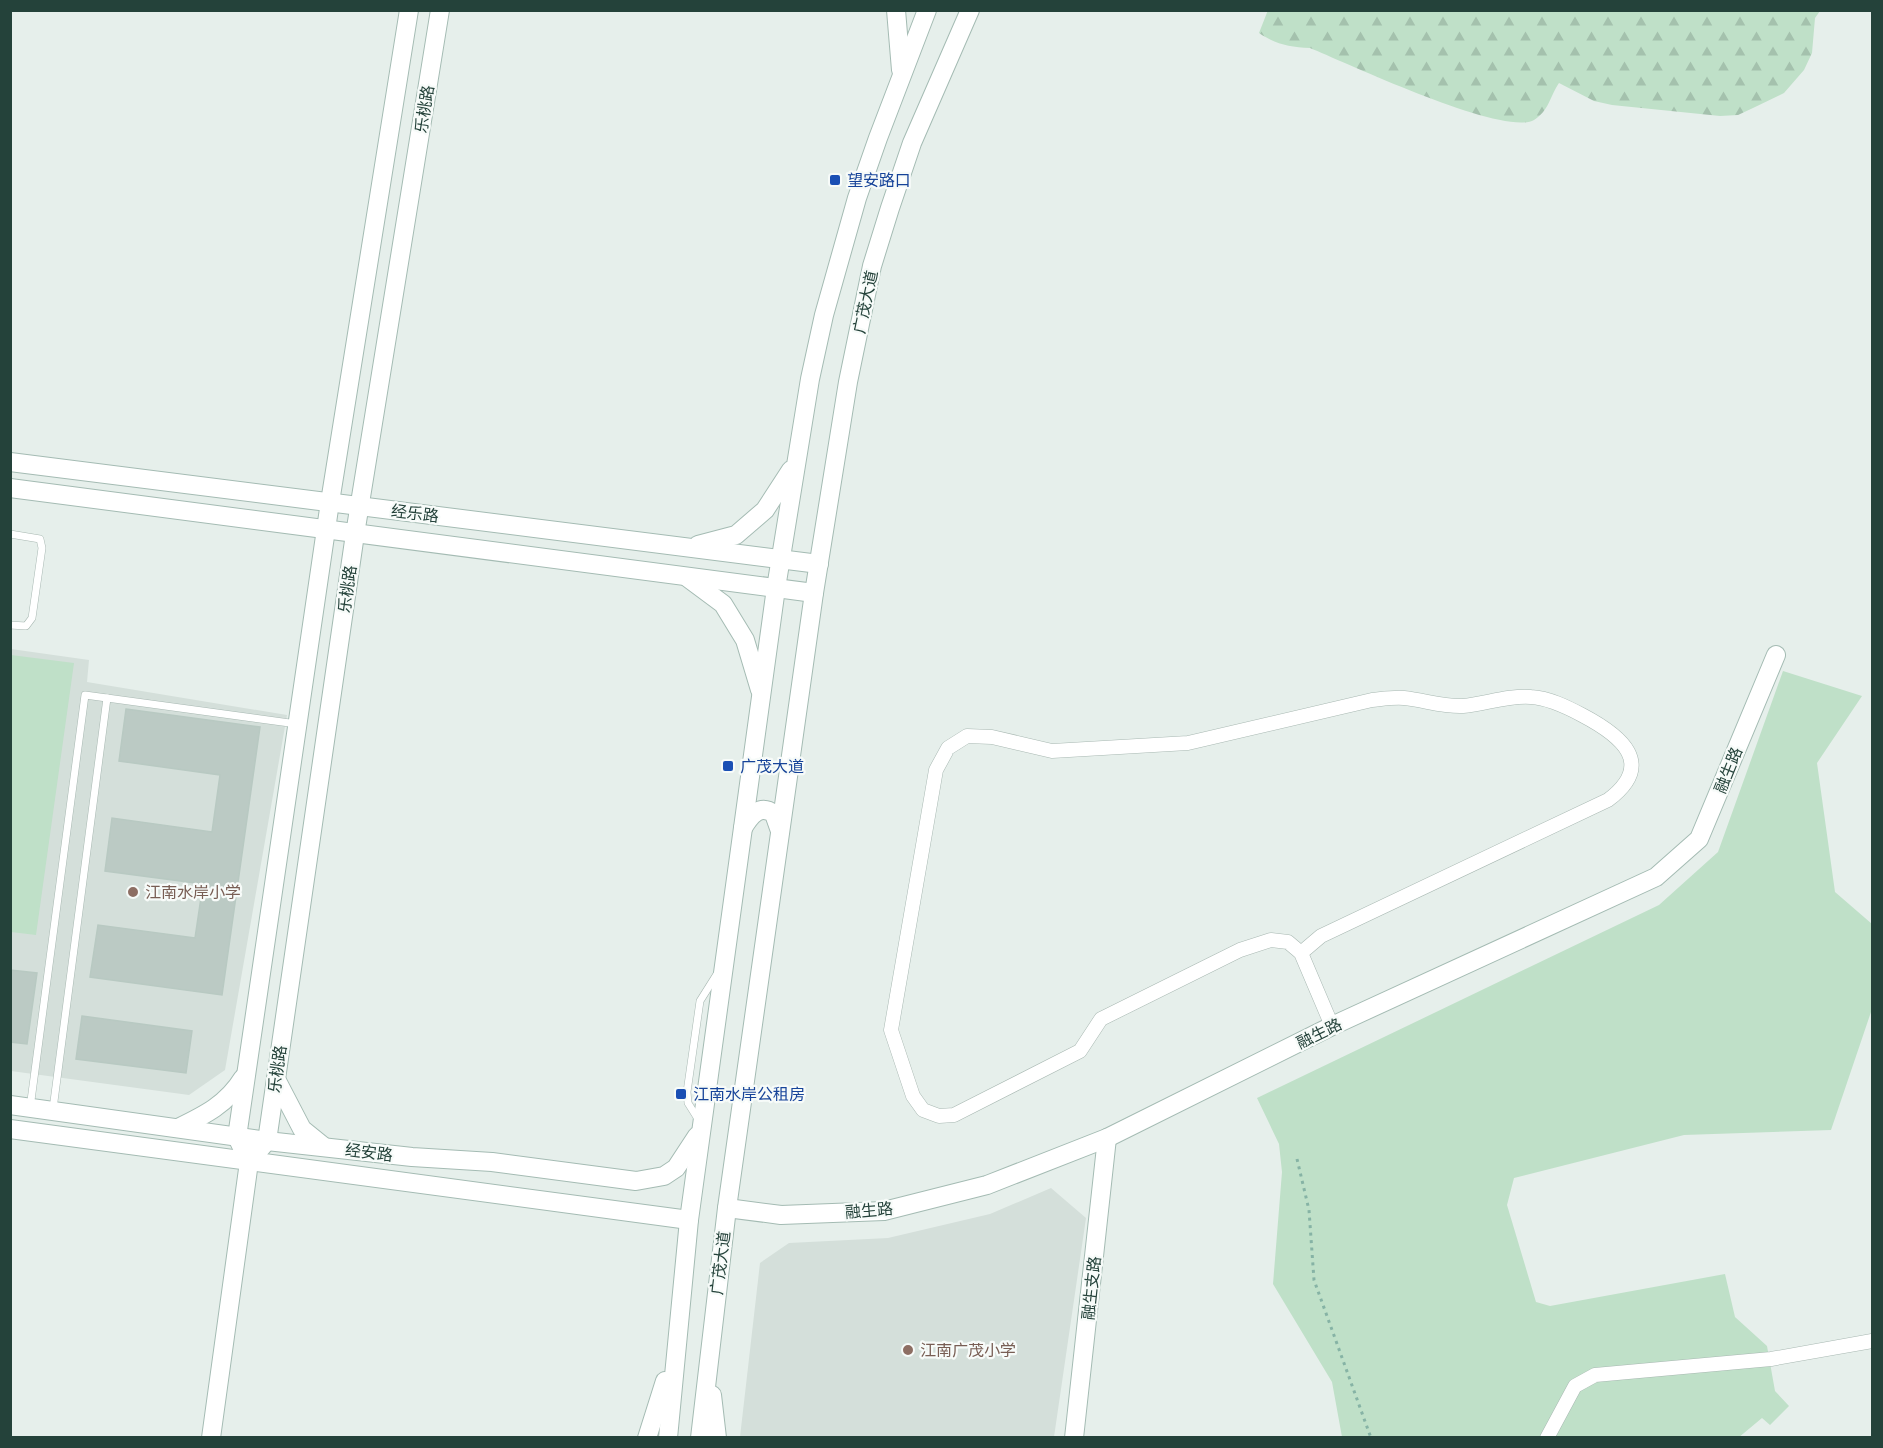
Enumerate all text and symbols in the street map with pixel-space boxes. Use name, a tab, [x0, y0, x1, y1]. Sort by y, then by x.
street label: 乐桃路	[409, 84, 439, 134]
place label: 望安路口	[847, 169, 911, 191]
marker: 望安路口	[828, 173, 842, 187]
street label: 广茂大道	[848, 268, 882, 336]
street label: 经乐路	[390, 499, 440, 527]
street label: 乐桃路	[333, 564, 361, 614]
street label: 融生路	[1709, 744, 1747, 796]
place label: 广茂大道	[740, 755, 804, 777]
marker: 广茂大道	[721, 759, 735, 773]
place label: 江南水岸小学	[145, 881, 241, 903]
marker: 江南水岸小学	[126, 885, 140, 899]
street label: 融生路	[1293, 1013, 1345, 1053]
street label: 乐桃路	[263, 1044, 291, 1094]
place label: 江南水岸公租房	[693, 1083, 805, 1105]
marker: 江南水岸公租房	[674, 1087, 688, 1101]
street label: 经安路	[344, 1138, 394, 1166]
street label: 融生路	[844, 1197, 894, 1223]
street label: 广茂大道	[705, 1230, 735, 1296]
street label: 融生支路	[1077, 1255, 1105, 1321]
place label: 江南广茂小学	[920, 1339, 1016, 1361]
marker: 江南广茂小学	[901, 1343, 915, 1357]

